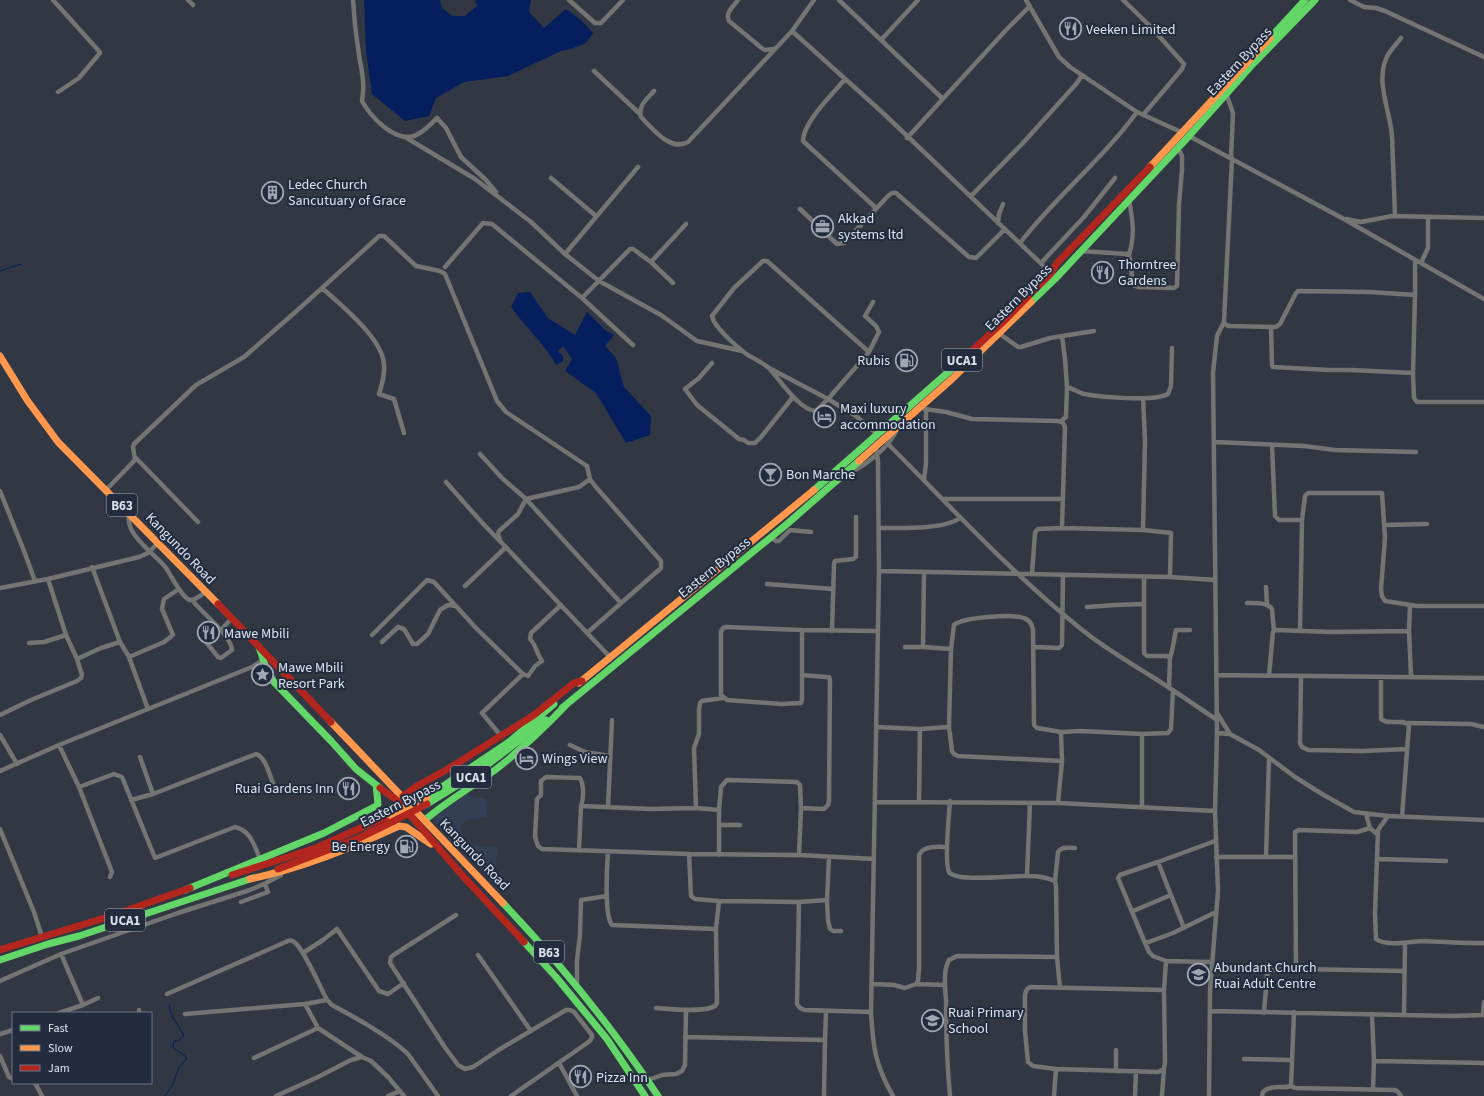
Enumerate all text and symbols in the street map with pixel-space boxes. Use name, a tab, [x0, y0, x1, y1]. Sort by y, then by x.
restaurant icon: Veeken Limited	[1058, 16, 1084, 42]
place label: Veeken Limited	[1086, 20, 1176, 40]
street label: Eastern Bypass	[1202, 23, 1277, 101]
place label: Ledec Church Sancutuary of Grace	[288, 175, 406, 211]
building icon: Ledec Church Sancutuary of Grace	[260, 179, 286, 205]
place label: Akkad systems ltd	[838, 209, 904, 245]
office icon: Akkad systems ltd	[810, 213, 836, 239]
place label: Thorntree Gardens	[1118, 255, 1177, 291]
restaurant icon: Thorntree Gardens	[1089, 259, 1115, 285]
street label: Eastern Bypass	[981, 260, 1057, 336]
fuel station icon: Rubis	[893, 347, 919, 373]
road number: UCA1	[942, 349, 982, 371]
place label: Rubis	[857, 351, 890, 371]
place label: Maxi luxury accommodation	[840, 399, 936, 435]
hotel icon: Maxi luxury accommodation	[811, 403, 837, 429]
bar icon: Bon Marche	[757, 461, 783, 487]
place label: Bon Marche	[786, 465, 855, 485]
road number: B63	[107, 494, 137, 516]
street label: Kangundo Road	[141, 508, 220, 589]
street label: Eastern Bypass	[674, 532, 755, 603]
restaurant icon: Mawe Mbili	[196, 620, 222, 646]
place label: Mawe Mbili	[224, 624, 289, 644]
place label: Mawe Mbili Resort Park	[278, 658, 345, 694]
place icon: Mawe Mbili Resort Park	[250, 662, 276, 688]
hotel icon: Wings View	[514, 745, 540, 771]
place label: Wings View	[542, 749, 608, 769]
road number: UCA1	[451, 766, 491, 788]
restaurant icon: Ruai Gardens Inn	[336, 775, 362, 801]
street label: Eastern Bypass	[357, 775, 444, 833]
place label: Ruai Gardens Inn	[235, 779, 334, 799]
street label: Kangundo Road	[435, 814, 514, 895]
fuel station icon: Be Energy	[393, 833, 419, 859]
place label: Be Energy	[332, 837, 390, 857]
road number: UCA1	[105, 909, 145, 931]
road number: B63	[534, 941, 564, 963]
place label: Abundant Church Ruai Adult Centre	[1214, 958, 1317, 994]
school or university icon: Abundant Church Ruai Adult Centre	[1186, 962, 1212, 988]
place label: Ruai Primary School	[948, 1003, 1024, 1039]
school or university icon: Ruai Primary School	[919, 1007, 945, 1033]
legend	[12, 1012, 152, 1084]
text: Fast	[48, 1020, 68, 1037]
text: Slow	[48, 1040, 73, 1057]
text: Jam	[48, 1060, 70, 1077]
restaurant icon: Pizza Inn	[568, 1064, 594, 1090]
place label: Pizza Inn	[596, 1068, 648, 1088]

